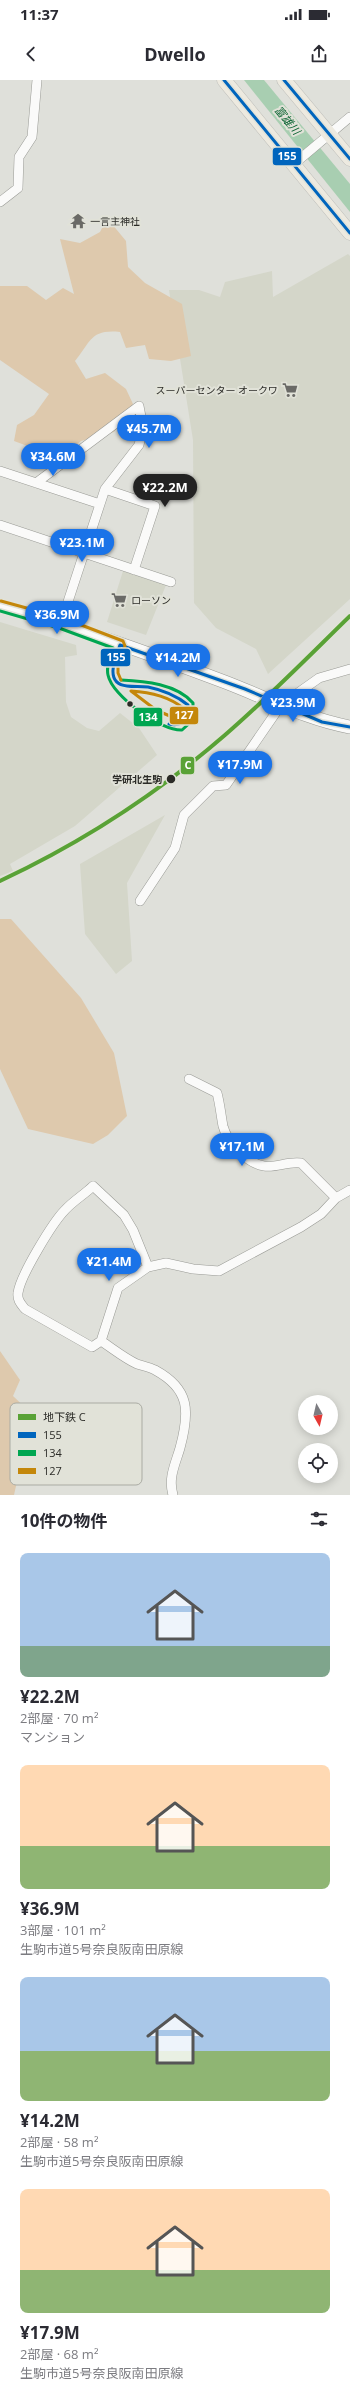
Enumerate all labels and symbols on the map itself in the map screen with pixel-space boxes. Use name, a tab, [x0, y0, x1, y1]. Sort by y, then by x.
water label: 富雄川	[272, 102, 305, 138]
line badge: 155	[272, 147, 302, 166]
text: 155	[278, 148, 296, 163]
temple icon: 一言主神社	[69, 212, 87, 230]
place label: 一言主神社	[90, 214, 140, 228]
supermarket icon: スーパーセンター オークワ	[281, 381, 299, 399]
place label: スーパーセンター オークワ	[156, 383, 278, 397]
pin: ¥45.7M	[116, 415, 182, 449]
pin: ¥34.6M	[20, 443, 86, 477]
pin: ¥22.2M	[132, 474, 198, 508]
pin: ¥23.1M	[49, 529, 115, 563]
supermarket icon: ローソン	[110, 591, 128, 609]
place label: ローソン	[131, 593, 171, 607]
pin: ¥36.9M	[24, 601, 90, 635]
pin: ¥14.2M	[145, 644, 211, 678]
line badge: 155	[100, 648, 131, 667]
text: 155	[107, 649, 125, 664]
pin: ¥23.9M	[260, 689, 326, 723]
unlabelled marker	[125, 699, 135, 709]
line badge: 127	[169, 706, 199, 725]
line badge: 134	[133, 707, 163, 727]
text: 127	[175, 707, 193, 722]
text: 134	[139, 709, 158, 724]
pin: ¥17.9M	[207, 751, 273, 785]
line badge: C	[180, 756, 195, 775]
text: C	[184, 757, 192, 772]
place label: 学研北生駒	[112, 772, 162, 786]
marker: 学研北生駒	[165, 773, 177, 785]
pin: ¥17.1M	[209, 1133, 275, 1167]
pin: ¥21.4M	[76, 1248, 142, 1282]
north arrow	[298, 1395, 338, 1435]
legend	[10, 1403, 142, 1485]
text: 地下鉄 C	[43, 1409, 86, 1424]
text: 155	[43, 1427, 62, 1442]
text: 134	[43, 1445, 63, 1460]
text: 127	[43, 1463, 62, 1478]

